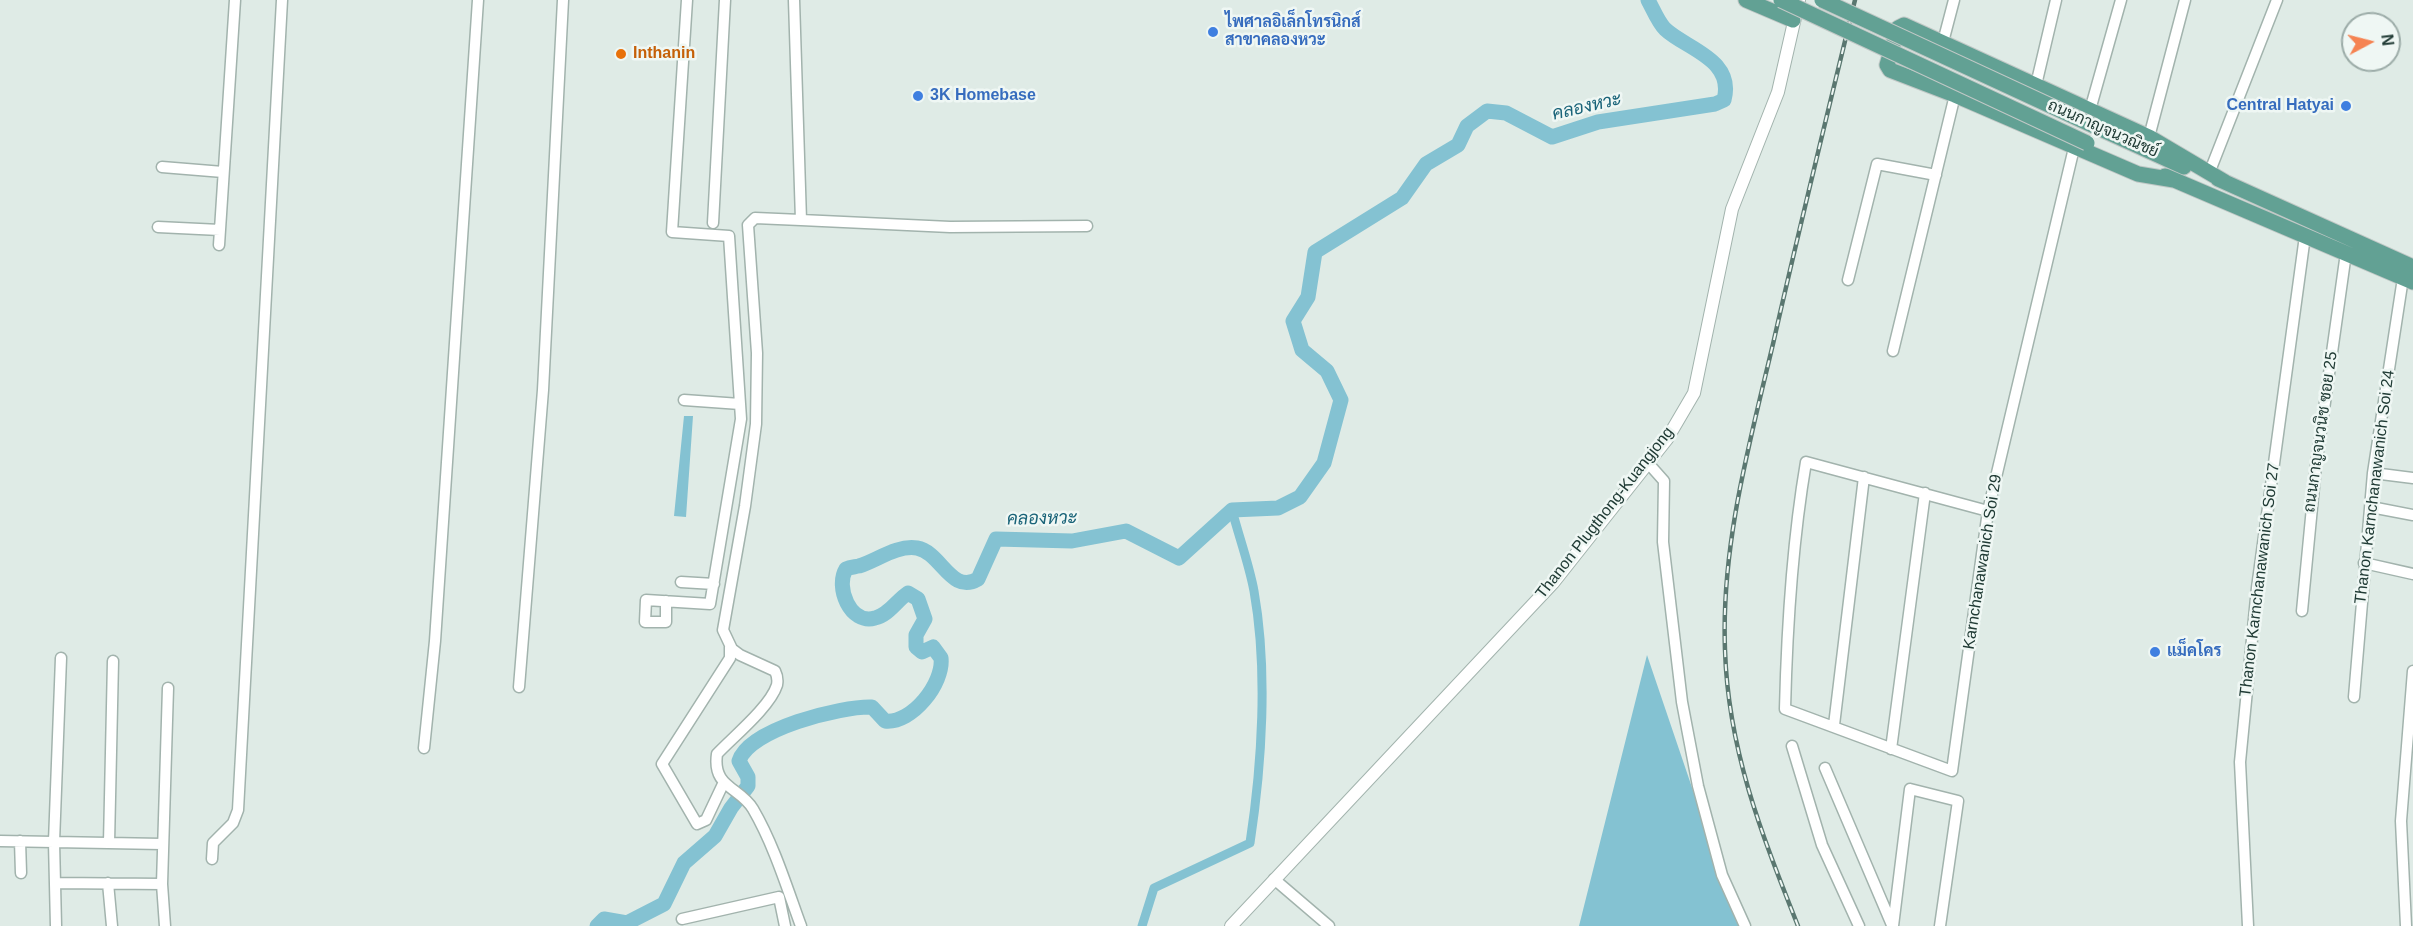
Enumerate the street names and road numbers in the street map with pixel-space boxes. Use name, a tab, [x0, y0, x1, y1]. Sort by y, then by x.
street label: ถนนกาญจนวณิชย์	[2045, 96, 2161, 162]
street label: ถนนกาญจนวนิช ซอย 25	[2300, 350, 2342, 514]
street label: Thanon Karnchanawanich Soi 24	[2351, 369, 2399, 605]
street label: Thanon Plugthong-Kuangjong	[1532, 423, 1678, 603]
street label: Thanon Karnchanawanich Soi 27	[2236, 462, 2284, 698]
street label: Karnchanawanich Soi 29	[1960, 473, 2006, 651]

